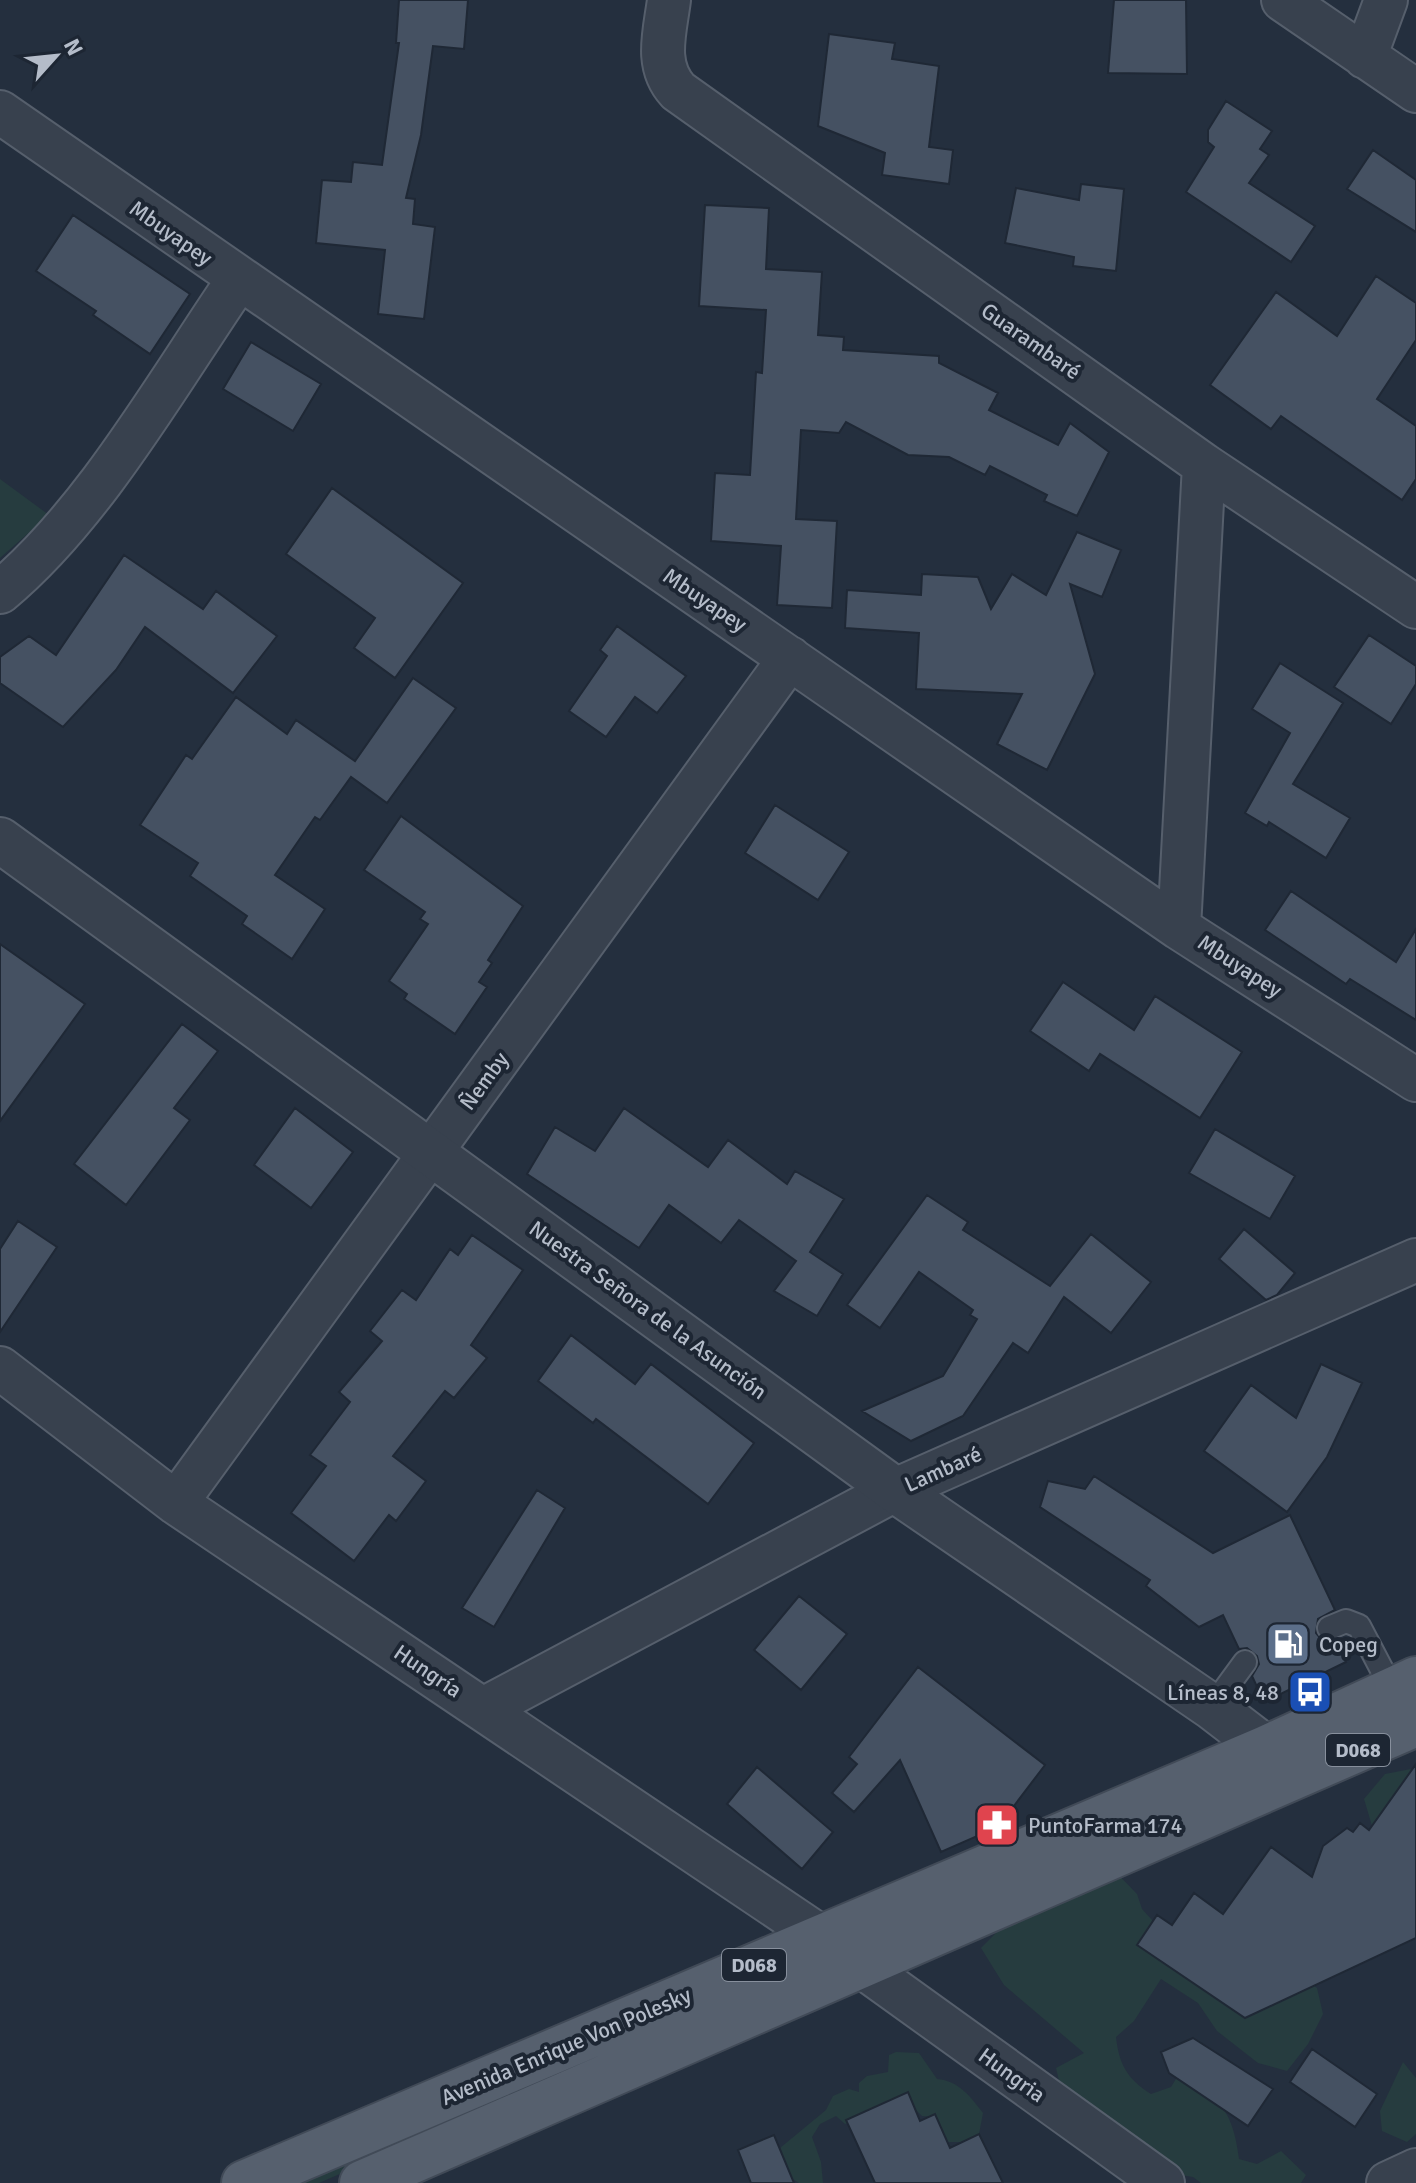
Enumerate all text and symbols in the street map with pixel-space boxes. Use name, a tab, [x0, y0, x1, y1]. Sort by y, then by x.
north arrow	[16, 16, 96, 96]
text: N	[58, 34, 89, 60]
street label: Mbuyapey	[124, 195, 218, 272]
street label: Guarambaré	[976, 297, 1086, 385]
street label: Mbuyapey	[658, 562, 753, 638]
street label: Mbuyapey	[1193, 929, 1288, 1004]
street label: Ñemby	[454, 1046, 515, 1115]
street label: Nuestra Señora de la Asunción	[524, 1215, 772, 1405]
street label: Lambaré	[900, 1440, 986, 1498]
fuel station icon: Copeg	[1264, 1620, 1312, 1668]
place label: Copeg	[1319, 1631, 1378, 1658]
street label: Hungría	[389, 1639, 467, 1703]
bus stop icon: Líneas 8, 48	[1286, 1668, 1334, 1716]
place label: Líneas 8, 48	[1167, 1679, 1279, 1706]
road number: D068	[1326, 1734, 1390, 1766]
pharmacy icon: PuntoFarma 174	[973, 1801, 1021, 1849]
place label: PuntoFarma 174	[1028, 1812, 1182, 1839]
road number: D068	[722, 1949, 786, 1981]
street label: Avenida Enrique Von Polesky	[437, 1981, 696, 2111]
street label: Hungria	[973, 2042, 1051, 2108]

